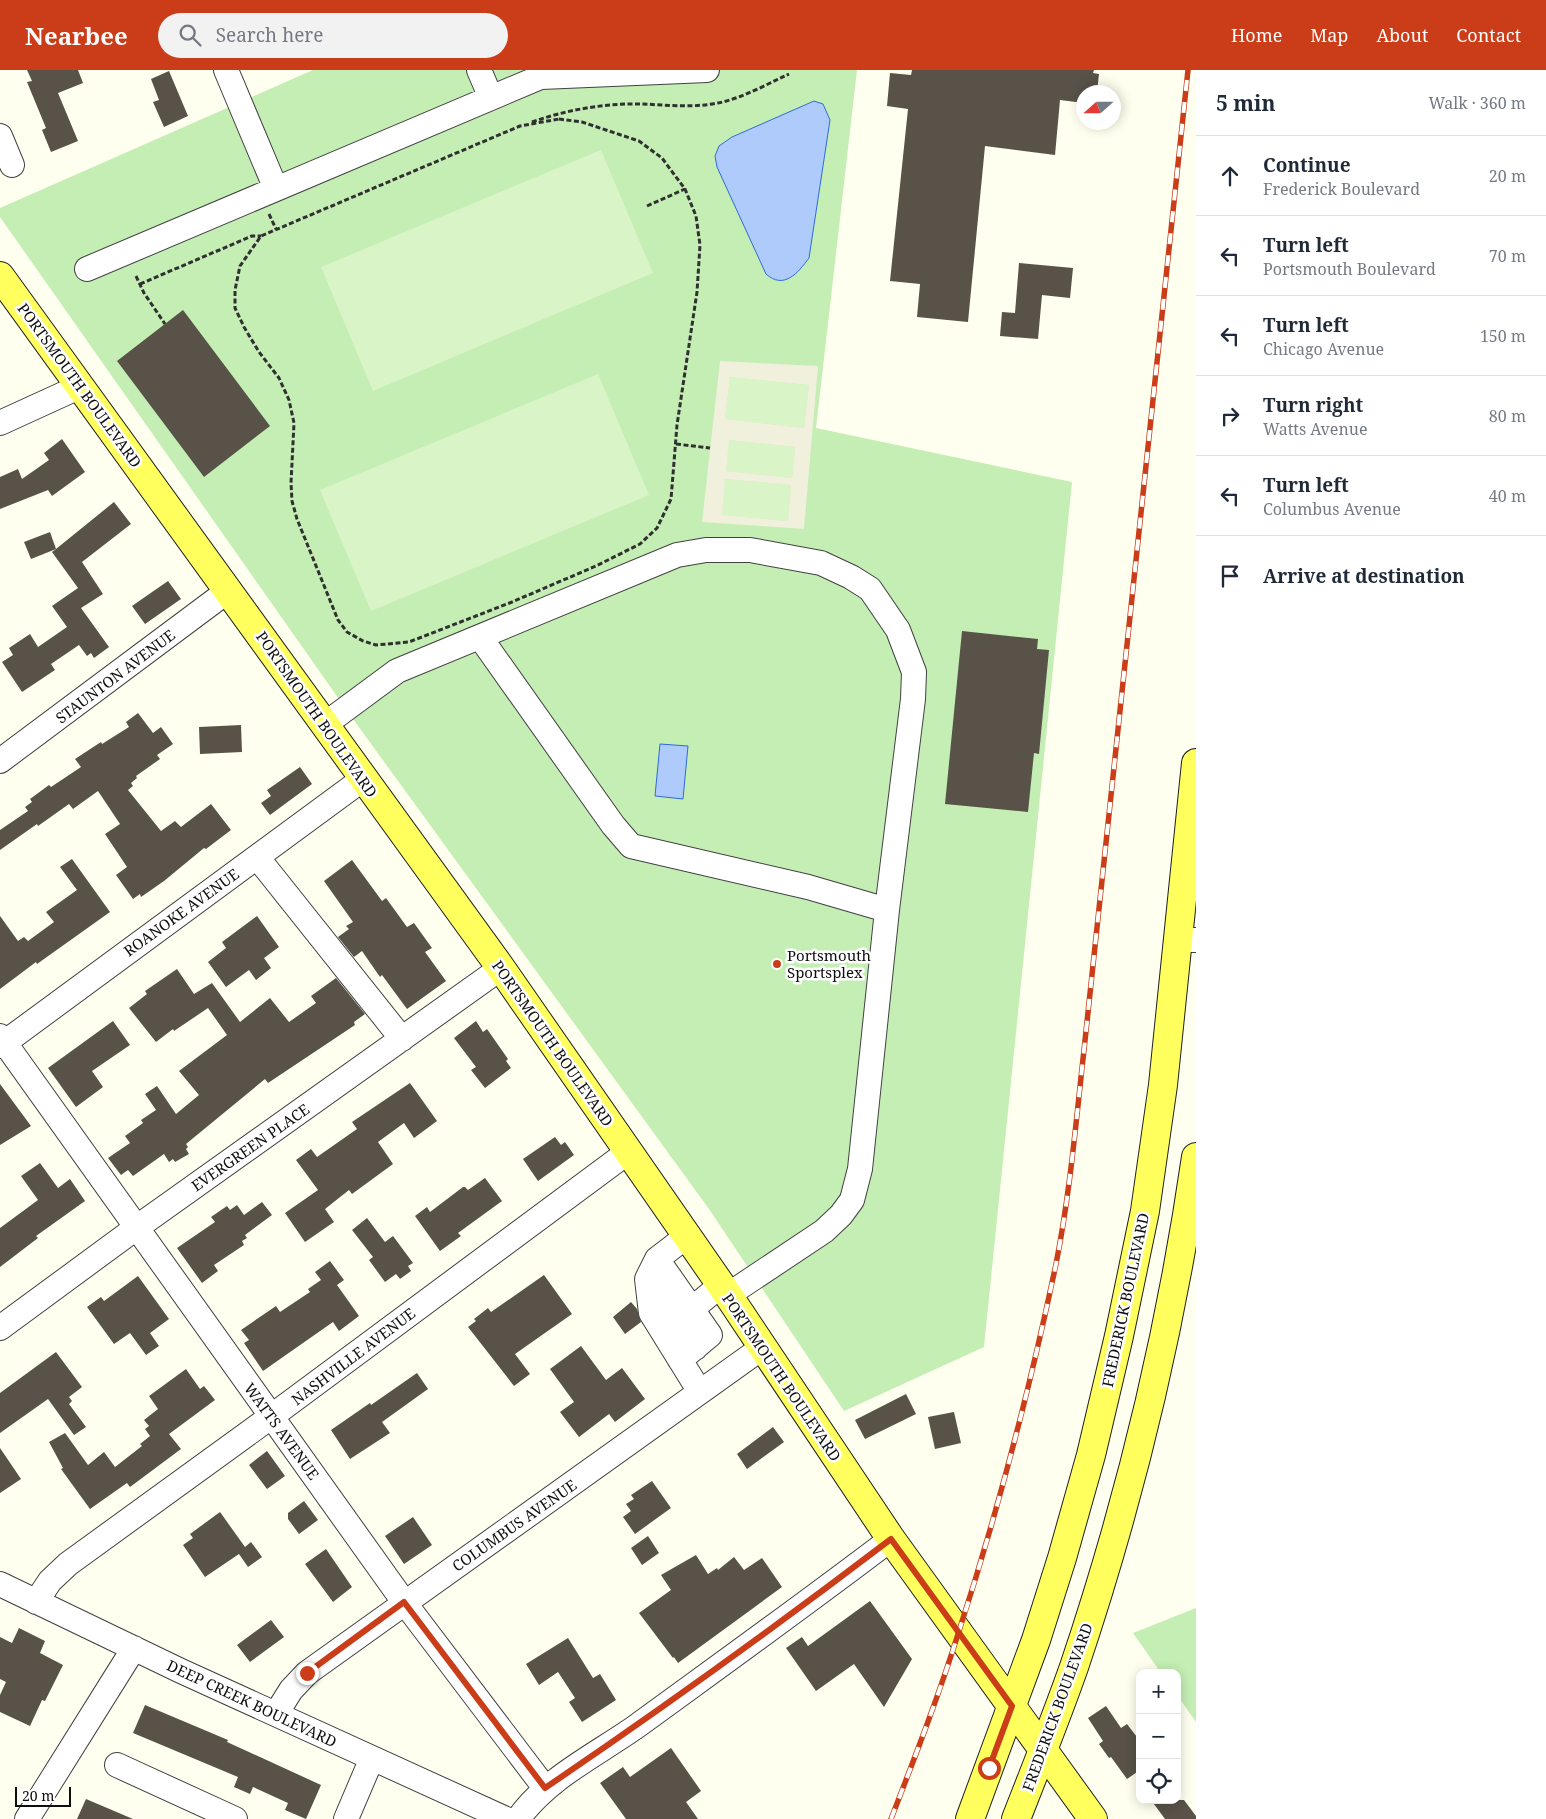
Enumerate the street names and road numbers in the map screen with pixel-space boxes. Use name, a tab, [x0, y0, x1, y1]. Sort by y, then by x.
street label: PORTSMOUTH BOULEVARD	[14, 299, 146, 471]
street label: STAUNTON AVENUE	[51, 625, 179, 727]
street label: PORTSMOUTH BOULEVARD	[252, 627, 382, 801]
street label: ROANOKE AVENUE	[119, 863, 243, 961]
street label: PORTSMOUTH BOULEVARD	[488, 956, 618, 1130]
street label: EVERGREEN PLACE	[187, 1099, 313, 1195]
street label: FREDERICK BOULEVARD	[1097, 1211, 1153, 1389]
street label: PORTSMOUTH BOULEVARD	[718, 1289, 846, 1465]
street label: NASHVILLE AVENUE	[287, 1303, 419, 1409]
street label: WATTS AVENUE	[240, 1379, 324, 1483]
street label: COLUMBUS AVENUE	[448, 1474, 580, 1576]
street label: FREDERICK BOULEVARD	[1017, 1620, 1097, 1794]
street label: DEEP CREEK BOULEVARD	[164, 1655, 340, 1751]

